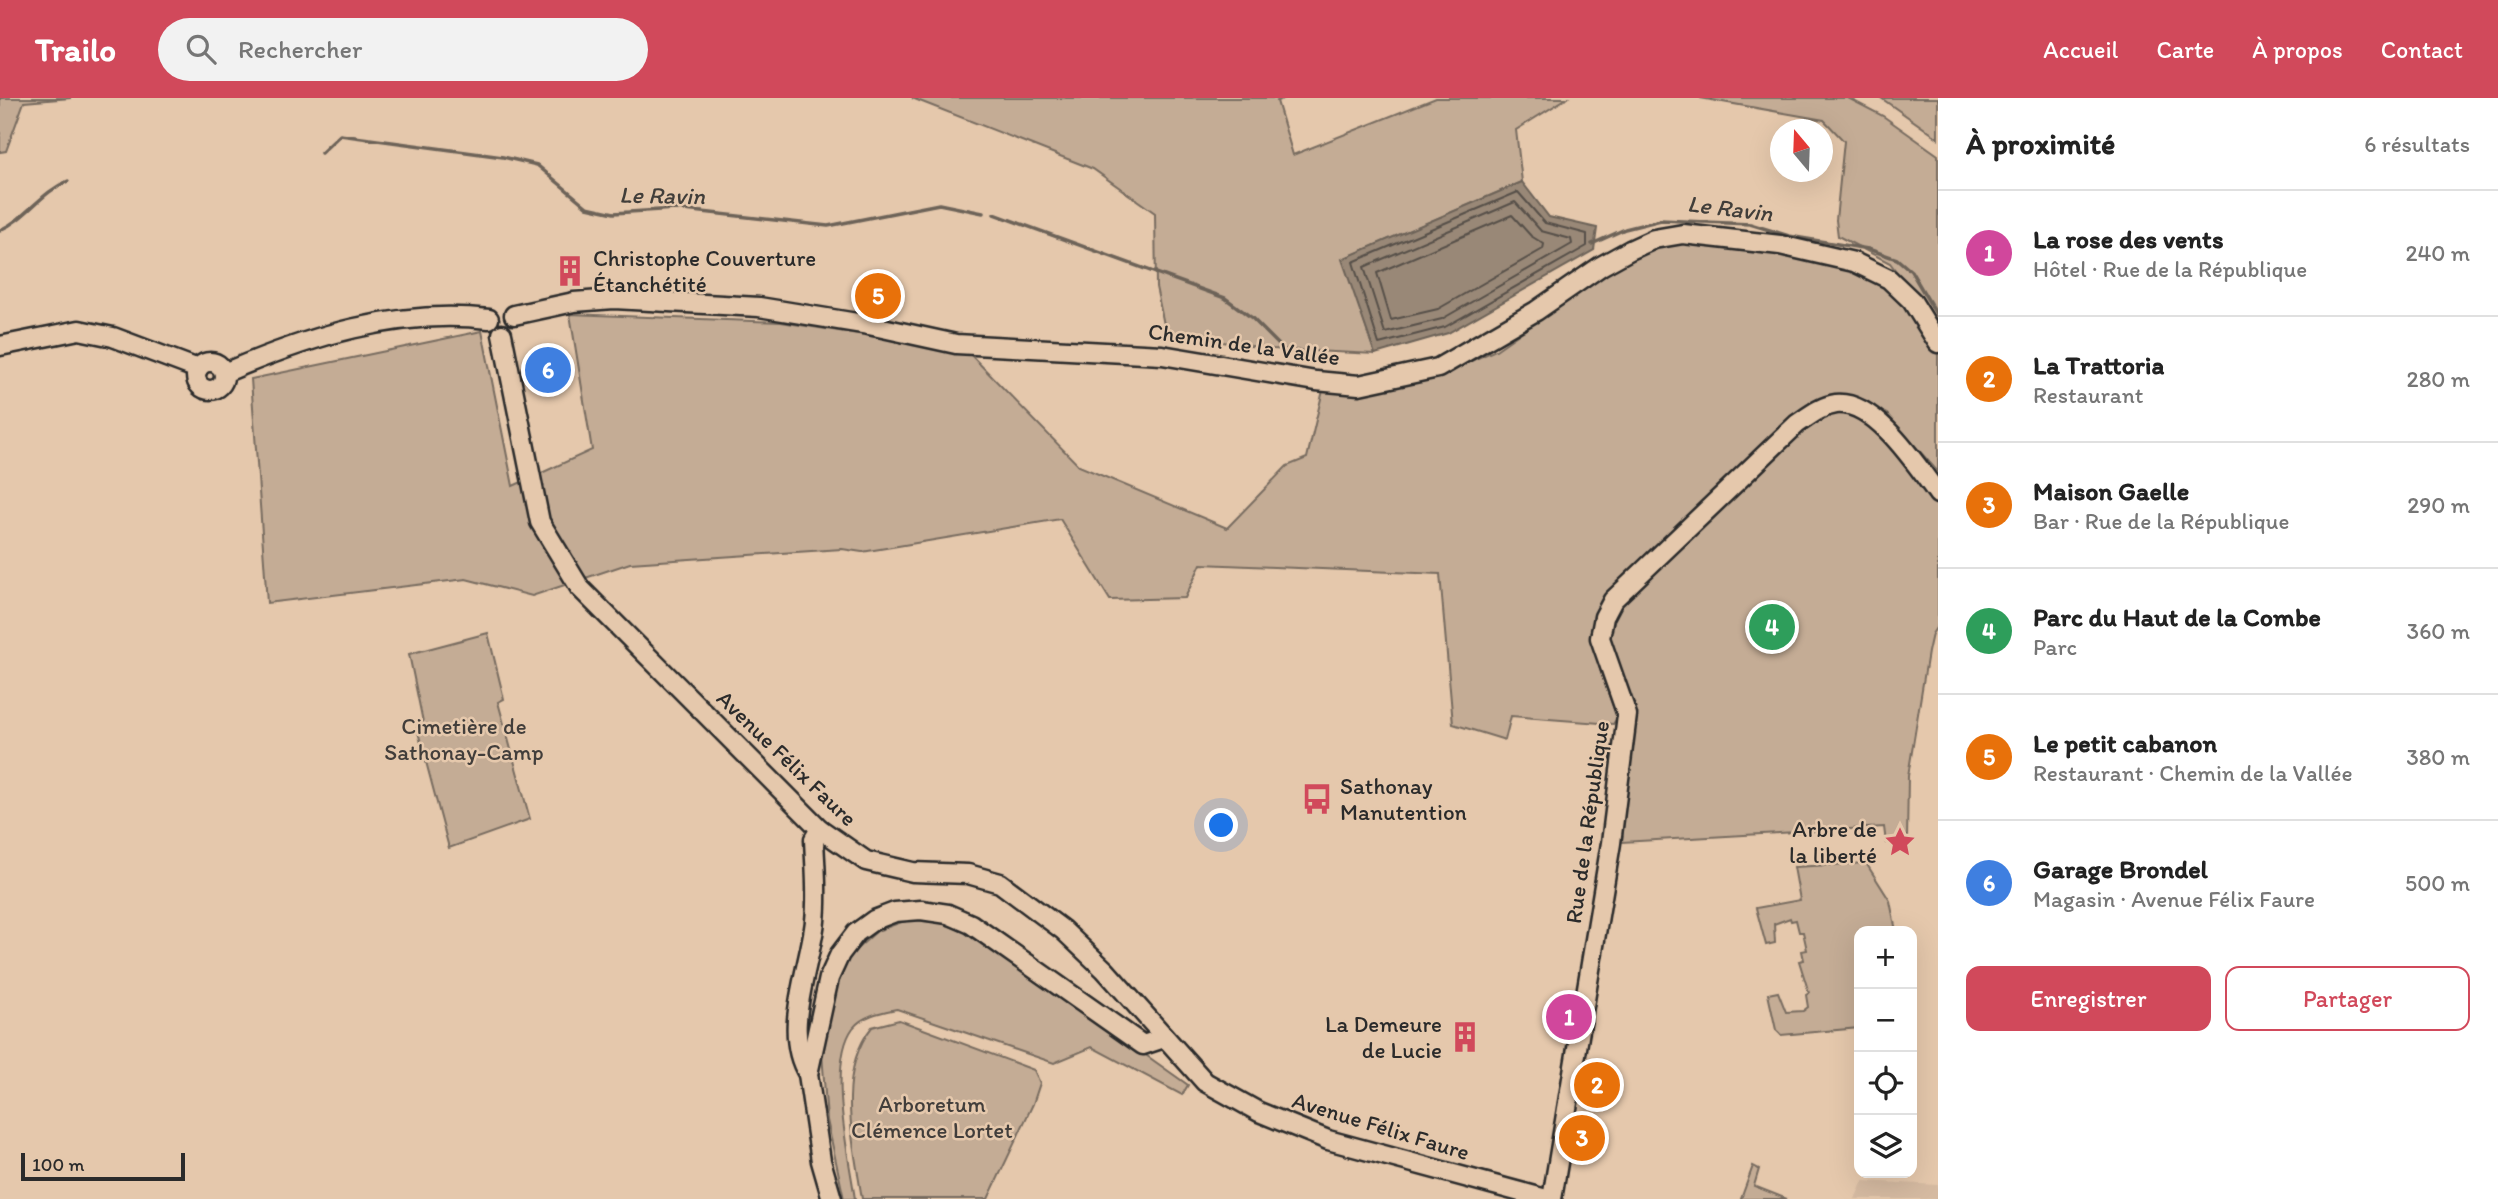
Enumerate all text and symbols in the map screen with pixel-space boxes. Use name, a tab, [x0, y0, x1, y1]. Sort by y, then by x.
search box	[158, 18, 648, 81]
text: Trailo	[35, 30, 116, 69]
icon: search	[182, 30, 220, 68]
text: Rechercher	[238, 33, 362, 65]
text: Accueil	[2043, 35, 2118, 64]
text: Carte	[2156, 35, 2214, 64]
text: À propos	[2252, 35, 2343, 64]
text: Contact	[2381, 35, 2463, 64]
north arrow	[1770, 119, 1833, 182]
text: À proximité	[1966, 125, 2115, 162]
text: 6 résultats	[2364, 130, 2470, 158]
water label: Le Ravin	[619, 180, 705, 210]
water label: Le Ravin	[1686, 188, 1774, 228]
text: La rose des vents	[2033, 223, 2223, 255]
text: 1	[1984, 239, 1994, 267]
text: 240 m	[2405, 239, 2470, 267]
place label: Christophe Couverture Étanchétité	[593, 244, 816, 298]
building icon: Christophe Couverture Étanchétité	[553, 254, 587, 288]
text: Hôtel · Rue de la République	[2033, 255, 2307, 283]
pin: 5	[855, 270, 901, 322]
street label: Chemin de la Vallée	[1146, 317, 1342, 371]
pin: 6	[525, 344, 571, 396]
text: La Trattoria	[2033, 349, 2164, 381]
text: 2	[1983, 365, 1995, 393]
text: 280 m	[2407, 365, 2470, 393]
text: Restaurant	[2033, 381, 2143, 409]
text: Maison Gaelle	[2033, 475, 2189, 507]
text: 3	[1983, 491, 1995, 519]
text: 290 m	[2407, 491, 2470, 519]
text: Bar · Rue de la République	[2033, 507, 2289, 535]
pin: 4	[1749, 601, 1795, 653]
text: Parc du Haut de la Combe	[2033, 601, 2321, 633]
text: 4	[1982, 617, 1996, 645]
text: 360 m	[2407, 617, 2470, 645]
text: Parc	[2033, 633, 2077, 661]
street label: Avenue Félix Faure	[711, 684, 863, 832]
park label: Cimetière de Sathonay-Camp	[384, 712, 544, 766]
street label: Rue de la République	[1559, 719, 1615, 925]
text: Le petit cabanon	[2033, 727, 2217, 759]
text: 5	[1983, 743, 1995, 771]
text: 380 m	[2406, 743, 2470, 771]
text: Restaurant · Chemin de la Vallée	[2033, 759, 2353, 787]
place label: Sathonay Manutention	[1340, 772, 1467, 826]
bus stop icon: Sathonay Manutention	[1300, 782, 1334, 816]
your location	[1204, 808, 1238, 842]
place label: Arbre de la liberté	[1789, 815, 1877, 869]
place icon: Arbre de la liberté	[1883, 825, 1917, 859]
text: Garage Brondel	[2033, 853, 2208, 885]
text: 6	[1983, 869, 1995, 897]
text: 500 m	[2405, 869, 2470, 897]
text: Magasin · Avenue Félix Faure	[2033, 885, 2315, 913]
map controls	[1854, 926, 1917, 1178]
button: +	[1854, 926, 1917, 989]
button: Enregistrer	[1966, 966, 2211, 1031]
button: Partager	[2225, 966, 2470, 1031]
button: −	[1854, 989, 1917, 1052]
pin: 1	[1546, 991, 1592, 1043]
place label: La Demeure de Lucie	[1325, 1010, 1442, 1064]
building icon: La Demeure de Lucie	[1448, 1020, 1482, 1054]
button: locate	[1854, 1052, 1917, 1115]
pin: 2	[1574, 1059, 1620, 1111]
street label: Avenue Félix Faure	[1289, 1086, 1473, 1166]
park label: Arboretum Clémence Lortet	[851, 1090, 1013, 1144]
pin: 3	[1559, 1112, 1605, 1164]
button: layers	[1854, 1115, 1917, 1178]
scale bar	[21, 1150, 186, 1182]
text: 100 m	[32, 1153, 84, 1176]

